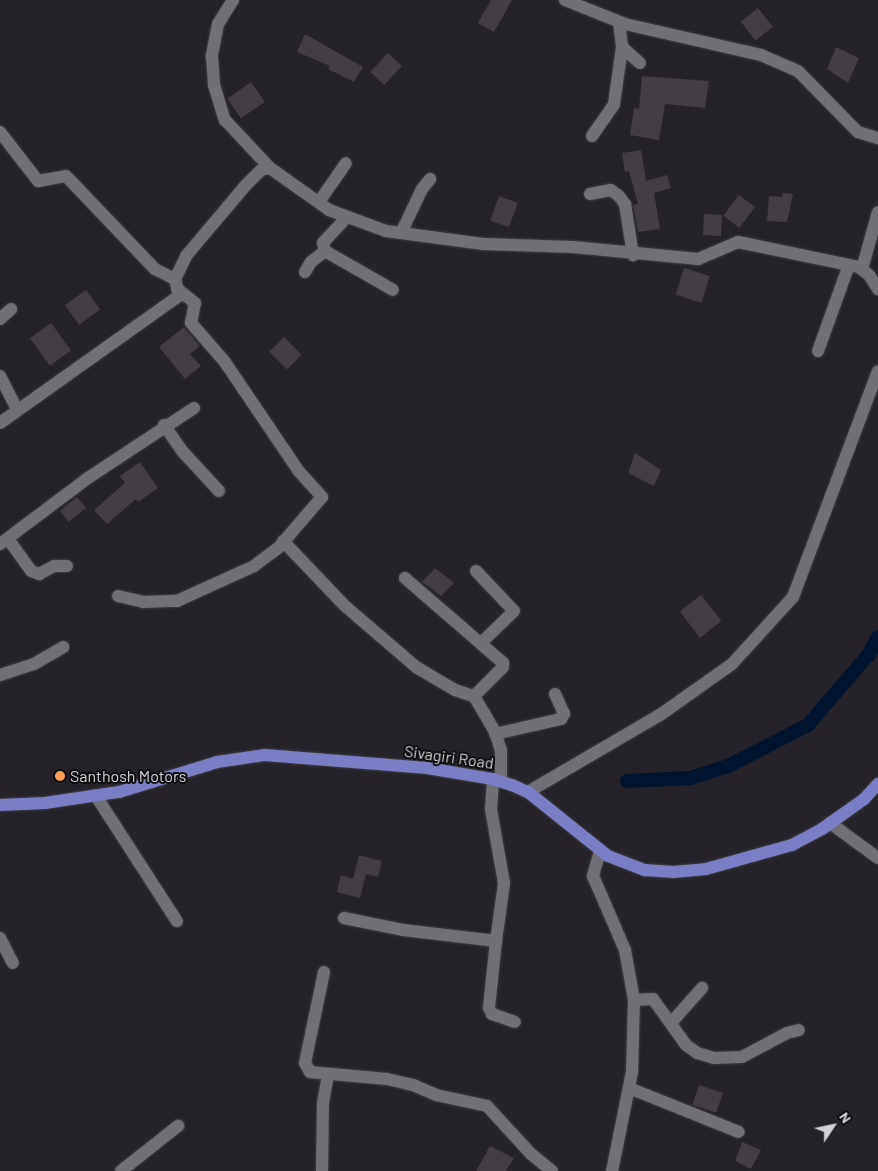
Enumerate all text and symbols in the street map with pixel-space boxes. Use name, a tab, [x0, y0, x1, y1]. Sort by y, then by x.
street label: Sivagiri Road	[403, 741, 495, 773]
place label: Santhosh Motors	[70, 766, 187, 786]
marker: Santhosh Motors	[54, 770, 66, 782]
north arrow	[808, 1101, 858, 1151]
text: N	[836, 1109, 856, 1126]

